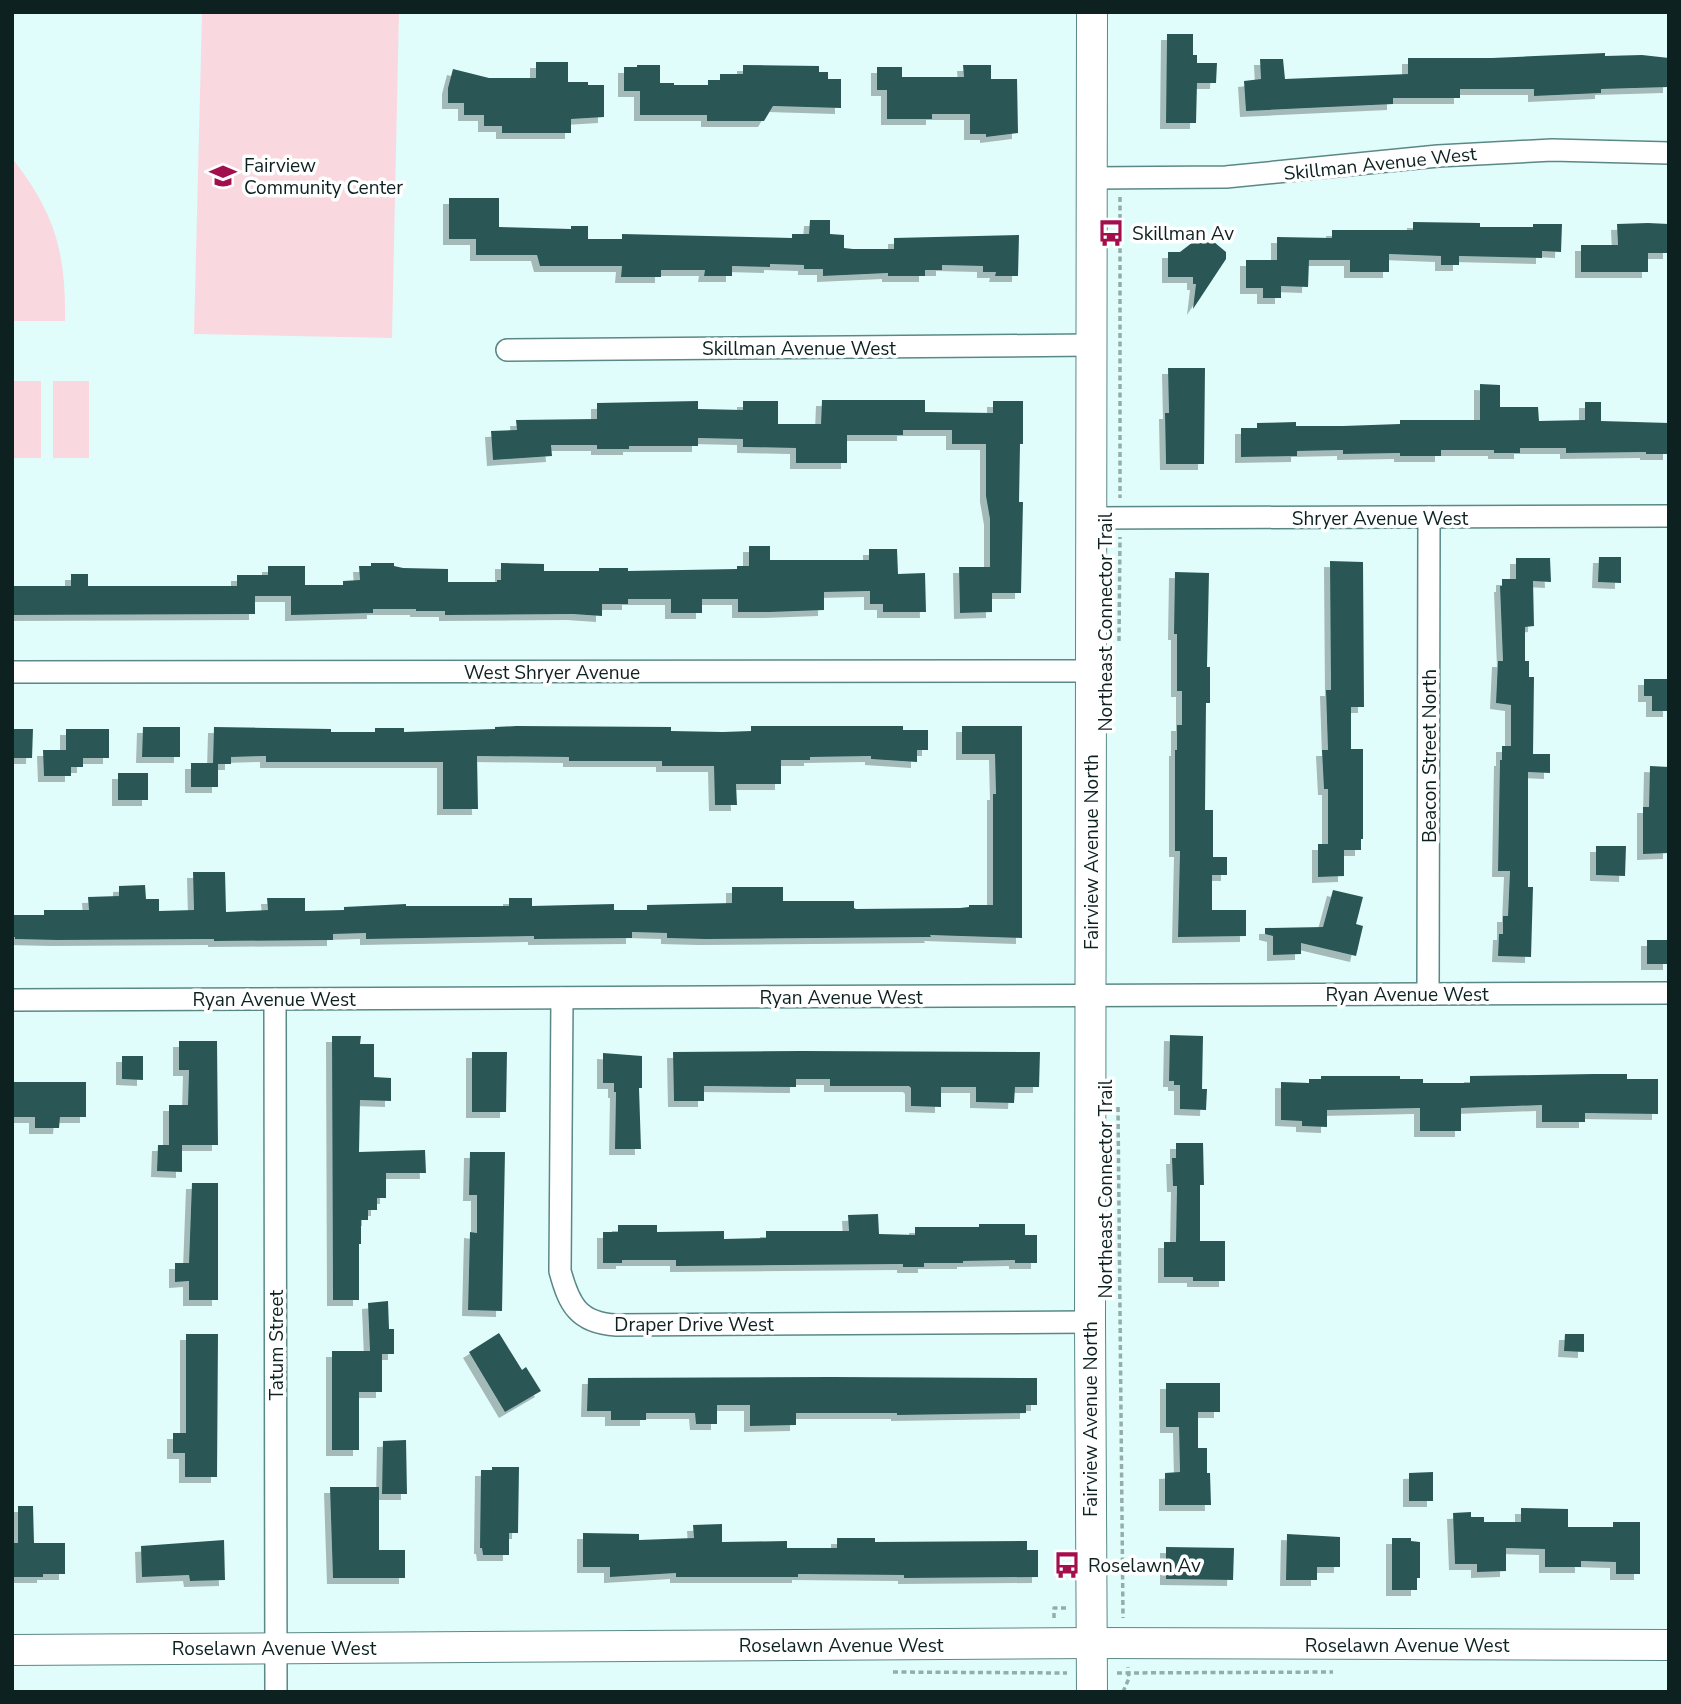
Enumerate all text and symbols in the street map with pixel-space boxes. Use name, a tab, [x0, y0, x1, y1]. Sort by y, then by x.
street label: Skillman Avenue West	[1282, 141, 1478, 187]
place label: Fairview Community Center	[244, 153, 403, 201]
school or university icon: Fairview Community Center	[208, 161, 238, 191]
bus stop icon: Skillman Av	[1096, 218, 1126, 248]
place label: Skillman Av	[1132, 221, 1234, 247]
street label: Skillman Avenue West	[702, 336, 896, 362]
street label: Shryer Avenue West	[1292, 506, 1469, 532]
street label: Northeast Connector Trail	[1093, 512, 1119, 731]
street label: West Shryer Avenue	[464, 660, 640, 686]
street label: Beacon Street North	[1417, 669, 1443, 843]
street label: Fairview Avenue North	[1079, 754, 1105, 950]
street label: Ryan Avenue West	[1325, 982, 1489, 1008]
street label: Ryan Avenue West	[759, 985, 923, 1011]
street label: Ryan Avenue West	[192, 987, 356, 1013]
street label: Northeast Connector Trail	[1093, 1079, 1119, 1298]
street label: Tatum Street	[264, 1289, 290, 1400]
street label: Draper Drive West	[614, 1312, 774, 1338]
street label: Fairview Avenue North	[1078, 1321, 1104, 1517]
bus stop icon: Roselawn Av	[1052, 1550, 1082, 1580]
place label: Roselawn Av	[1088, 1553, 1201, 1579]
street label: Roselawn Avenue West	[739, 1633, 944, 1659]
street label: Roselawn Avenue West	[1305, 1633, 1510, 1659]
street label: Roselawn Avenue West	[172, 1636, 377, 1662]

